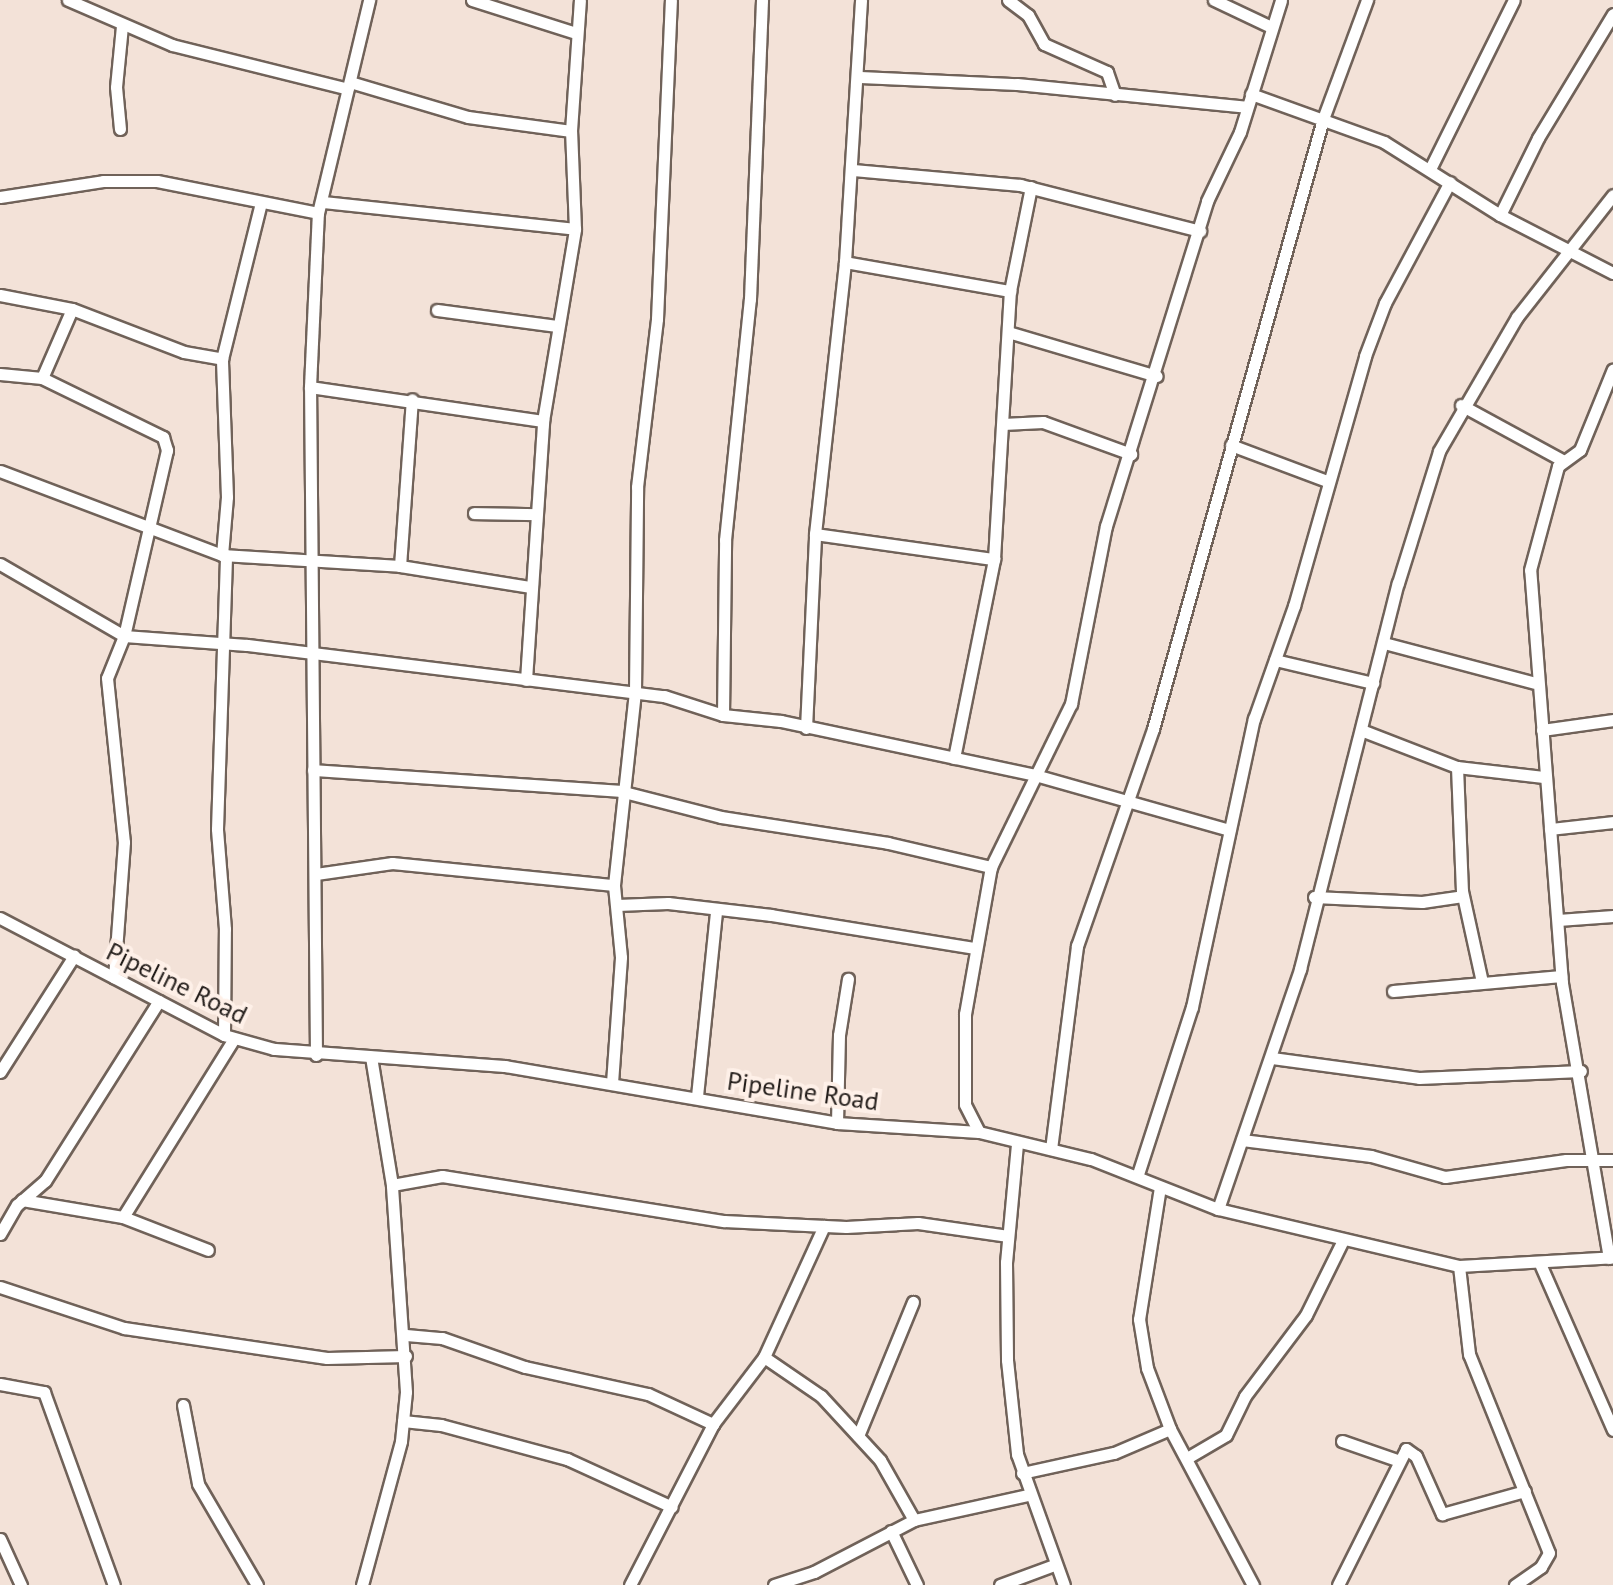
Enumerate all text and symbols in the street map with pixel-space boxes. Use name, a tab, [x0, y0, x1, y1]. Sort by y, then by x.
street label: Pipeline Road	[102, 935, 252, 1031]
street label: Pipeline Road	[725, 1065, 881, 1117]

